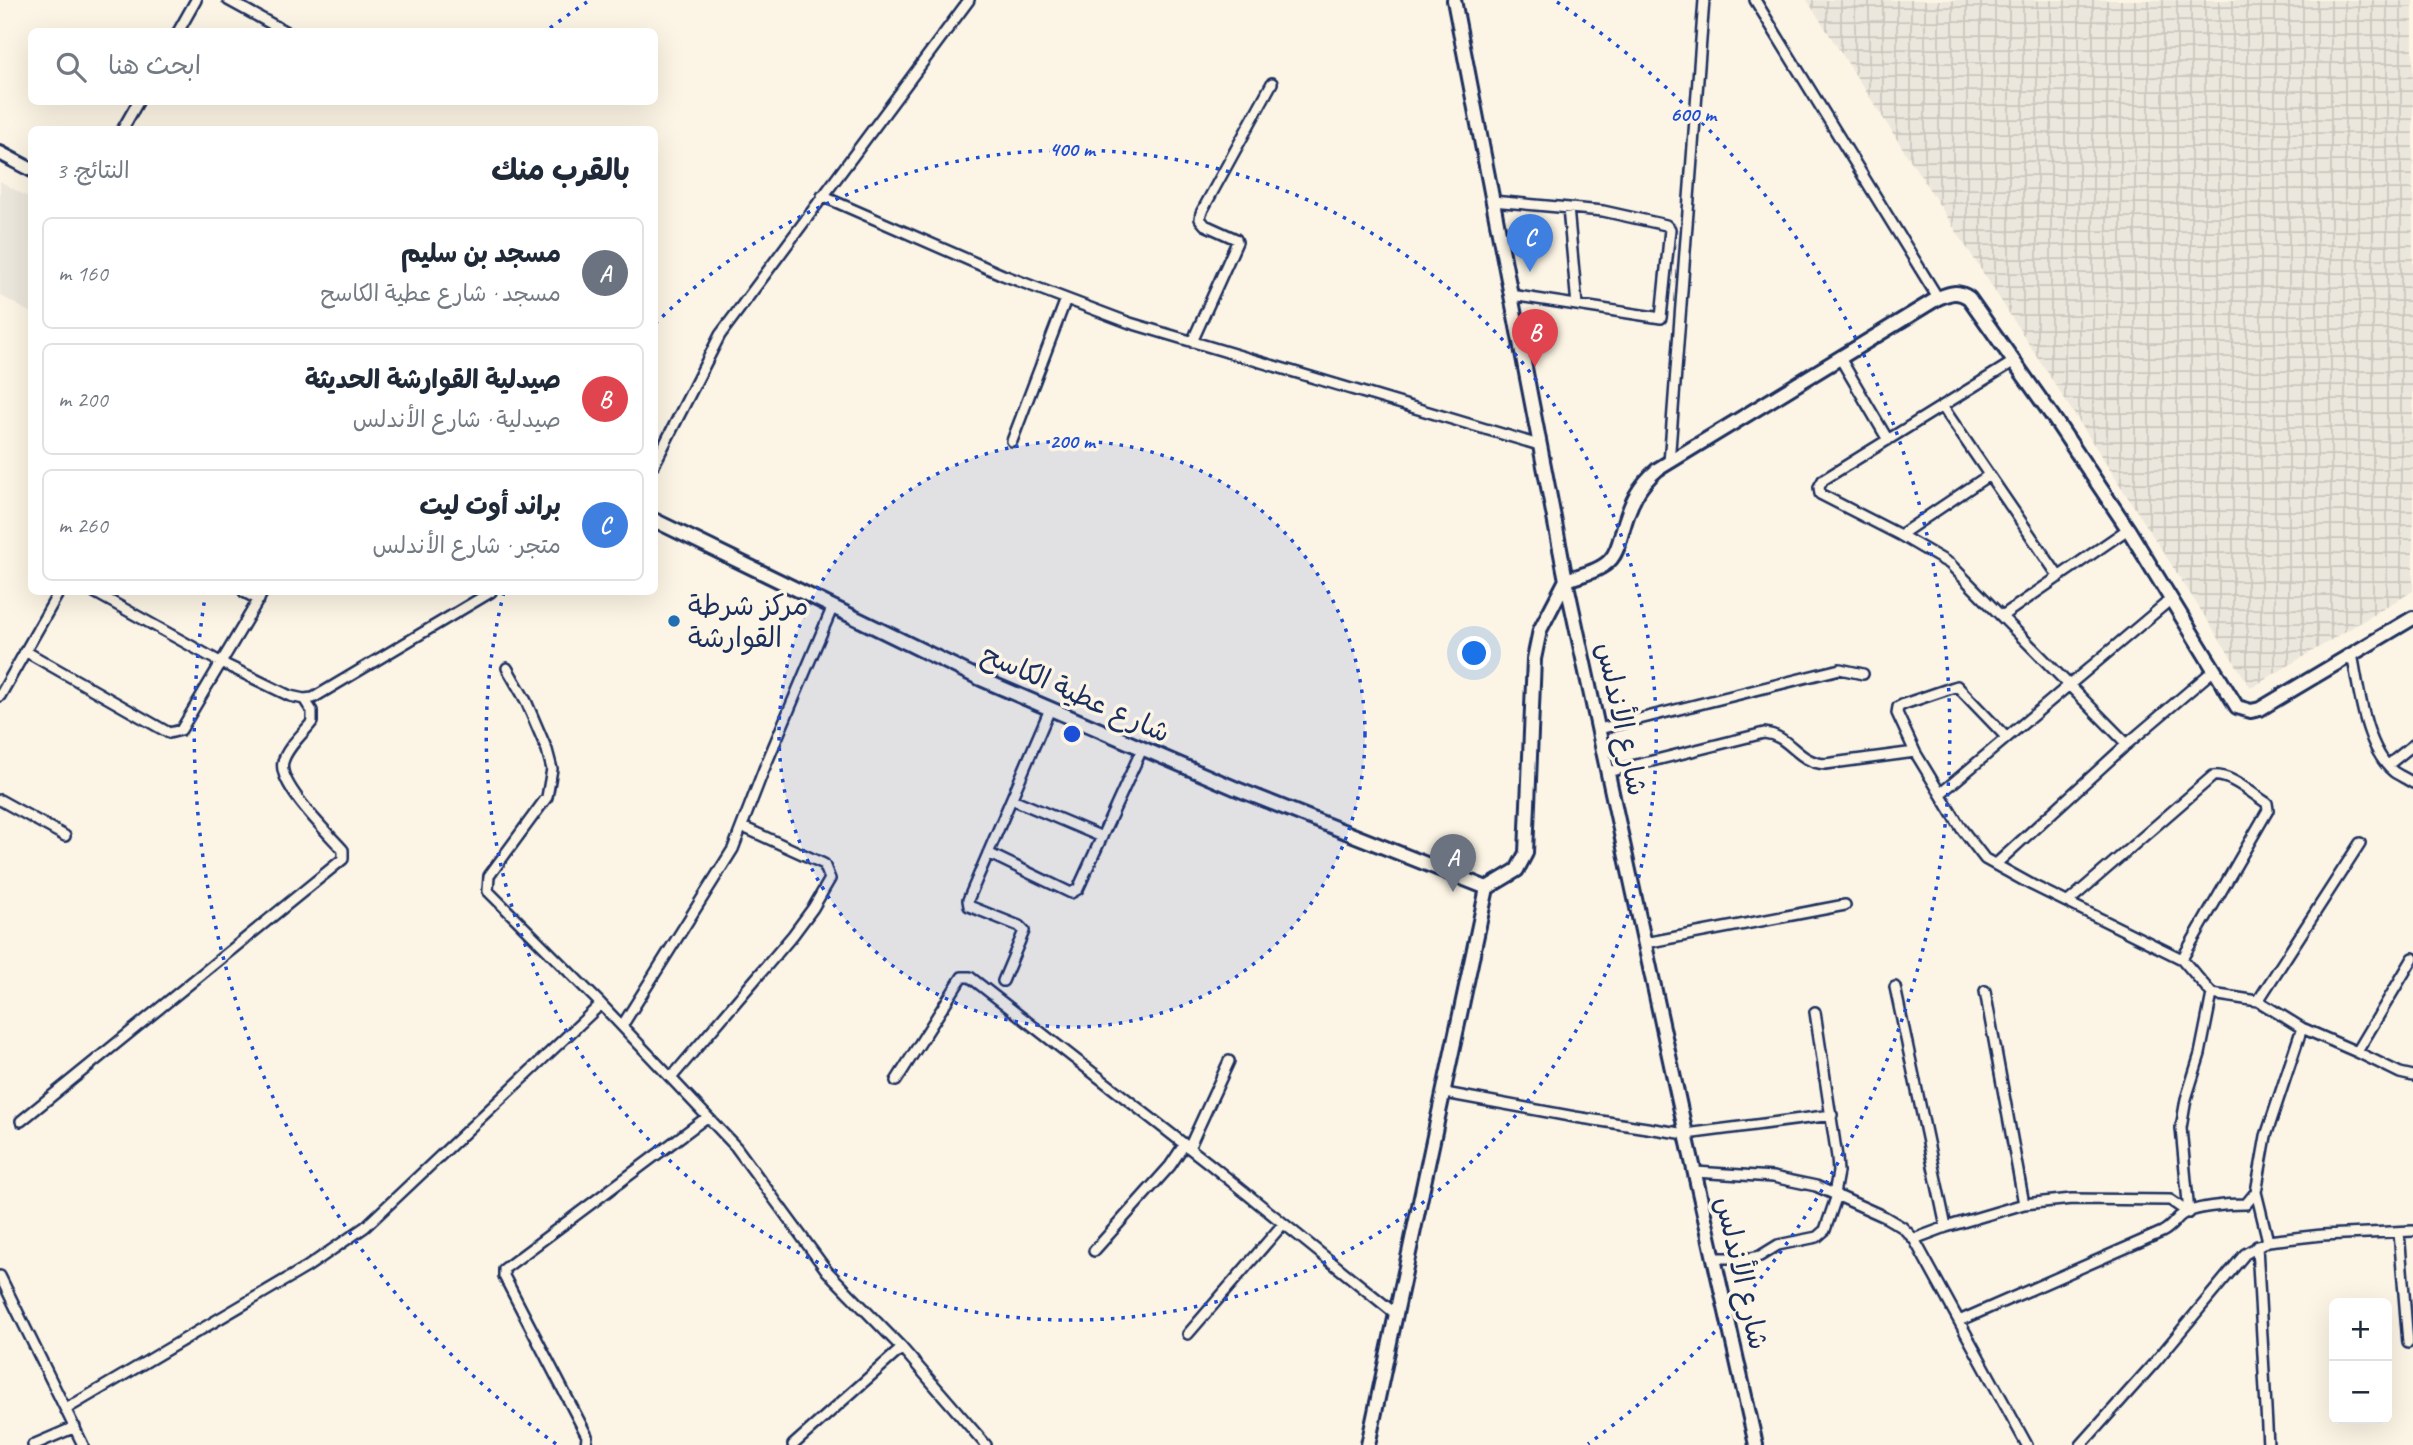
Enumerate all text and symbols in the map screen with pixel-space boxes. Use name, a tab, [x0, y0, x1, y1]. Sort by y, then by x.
search box	[28, 28, 658, 105]
icon: search	[52, 48, 90, 86]
text: ابحث هنا	[108, 49, 201, 82]
text: 600 m	[1670, 101, 1718, 127]
text: 400 m	[1049, 136, 1097, 162]
text: بالقرب منك	[491, 151, 630, 189]
text: النتائج: 3	[56, 156, 130, 185]
pin: C	[1507, 214, 1553, 272]
text: مسجد بن سليم	[401, 237, 561, 270]
text: 160 m	[58, 259, 108, 288]
text: A	[599, 259, 611, 288]
text: مسجد · شارع عطية الكاسح	[321, 279, 561, 308]
pin: B	[1512, 309, 1558, 367]
text: صيدلية القوارشة الحديثة	[305, 363, 561, 396]
text: 200 m	[58, 385, 108, 414]
text: B	[599, 385, 611, 414]
text: صيدلية · شارع الأندلس	[353, 405, 561, 434]
text: 200 m	[1049, 428, 1097, 454]
text: براند أوت ليت	[420, 489, 561, 522]
text: 260 m	[58, 511, 108, 540]
text: C	[600, 511, 611, 540]
text: متجر · شارع الأندلس	[373, 531, 561, 560]
place label: مركز شرطة القوارشة	[688, 588, 809, 655]
marker: مركز شرطة القوارشة	[666, 613, 682, 629]
street label: شارع عطية الكاسح	[976, 636, 1175, 752]
your location	[1457, 636, 1491, 670]
street label: شارع الأندلس	[1587, 639, 1656, 799]
centre of rings	[1060, 722, 1084, 746]
pin: A	[1430, 834, 1476, 892]
street label: شارع الأندلس	[1705, 1193, 1778, 1353]
map controls	[2329, 1298, 2392, 1424]
button: +	[2329, 1298, 2392, 1361]
button: −	[2329, 1361, 2392, 1424]

